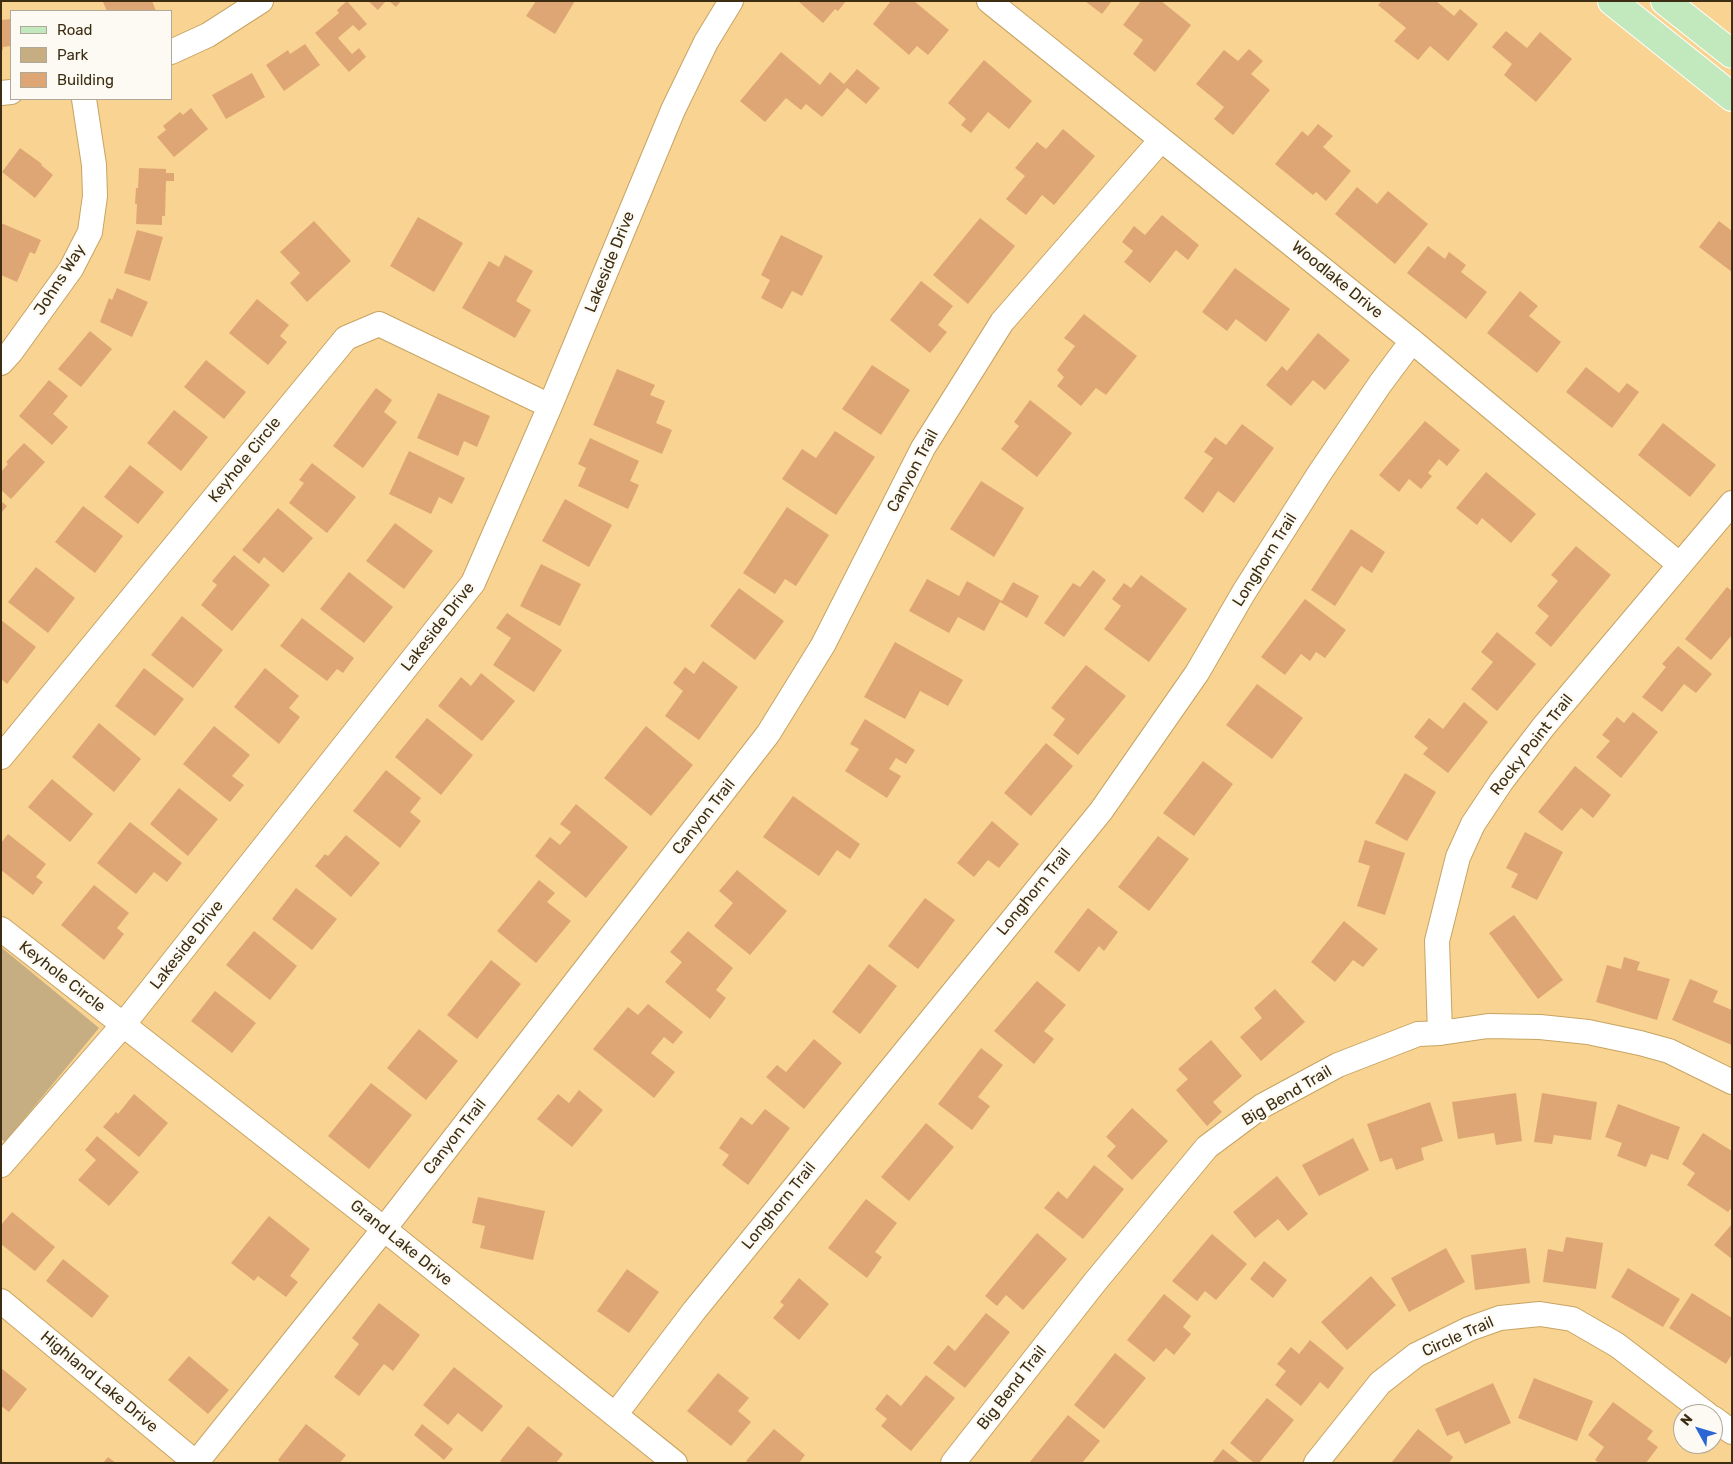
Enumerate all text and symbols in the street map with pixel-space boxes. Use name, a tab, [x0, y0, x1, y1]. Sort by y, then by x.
legend	[10, 10, 172, 100]
text: Road	[57, 21, 93, 39]
text: Park	[57, 46, 88, 64]
text: Building	[57, 71, 114, 89]
street label: Lakeside Drive	[581, 209, 639, 315]
street label: Woodlake Drive	[1287, 237, 1387, 323]
street label: Johns Way	[30, 241, 90, 319]
street label: Keyhole Circle	[205, 413, 285, 507]
street label: Canyon Trail	[883, 426, 943, 516]
street label: Longhorn Trail	[1229, 510, 1301, 610]
street label: Lakeside Drive	[397, 579, 479, 675]
street label: Rocky Point Trail	[1487, 691, 1577, 799]
street label: Canyon Trail	[668, 775, 740, 859]
street label: Longhorn Trail	[993, 845, 1075, 939]
street label: Lakeside Drive	[146, 897, 228, 993]
street label: Keyhole Circle	[15, 937, 109, 1017]
street label: Big Bend Trail	[1239, 1062, 1335, 1130]
street label: Canyon Trail	[419, 1095, 491, 1179]
street label: Longhorn Trail	[738, 1159, 820, 1253]
street label: Grand Lake Drive	[346, 1196, 456, 1290]
street label: Circle Trail	[1419, 1313, 1497, 1361]
street label: Highland Lake Drive	[36, 1327, 162, 1437]
street label: Big Bend Trail	[973, 1342, 1051, 1434]
north arrow	[1673, 1404, 1723, 1454]
text: N	[1677, 1411, 1697, 1429]

